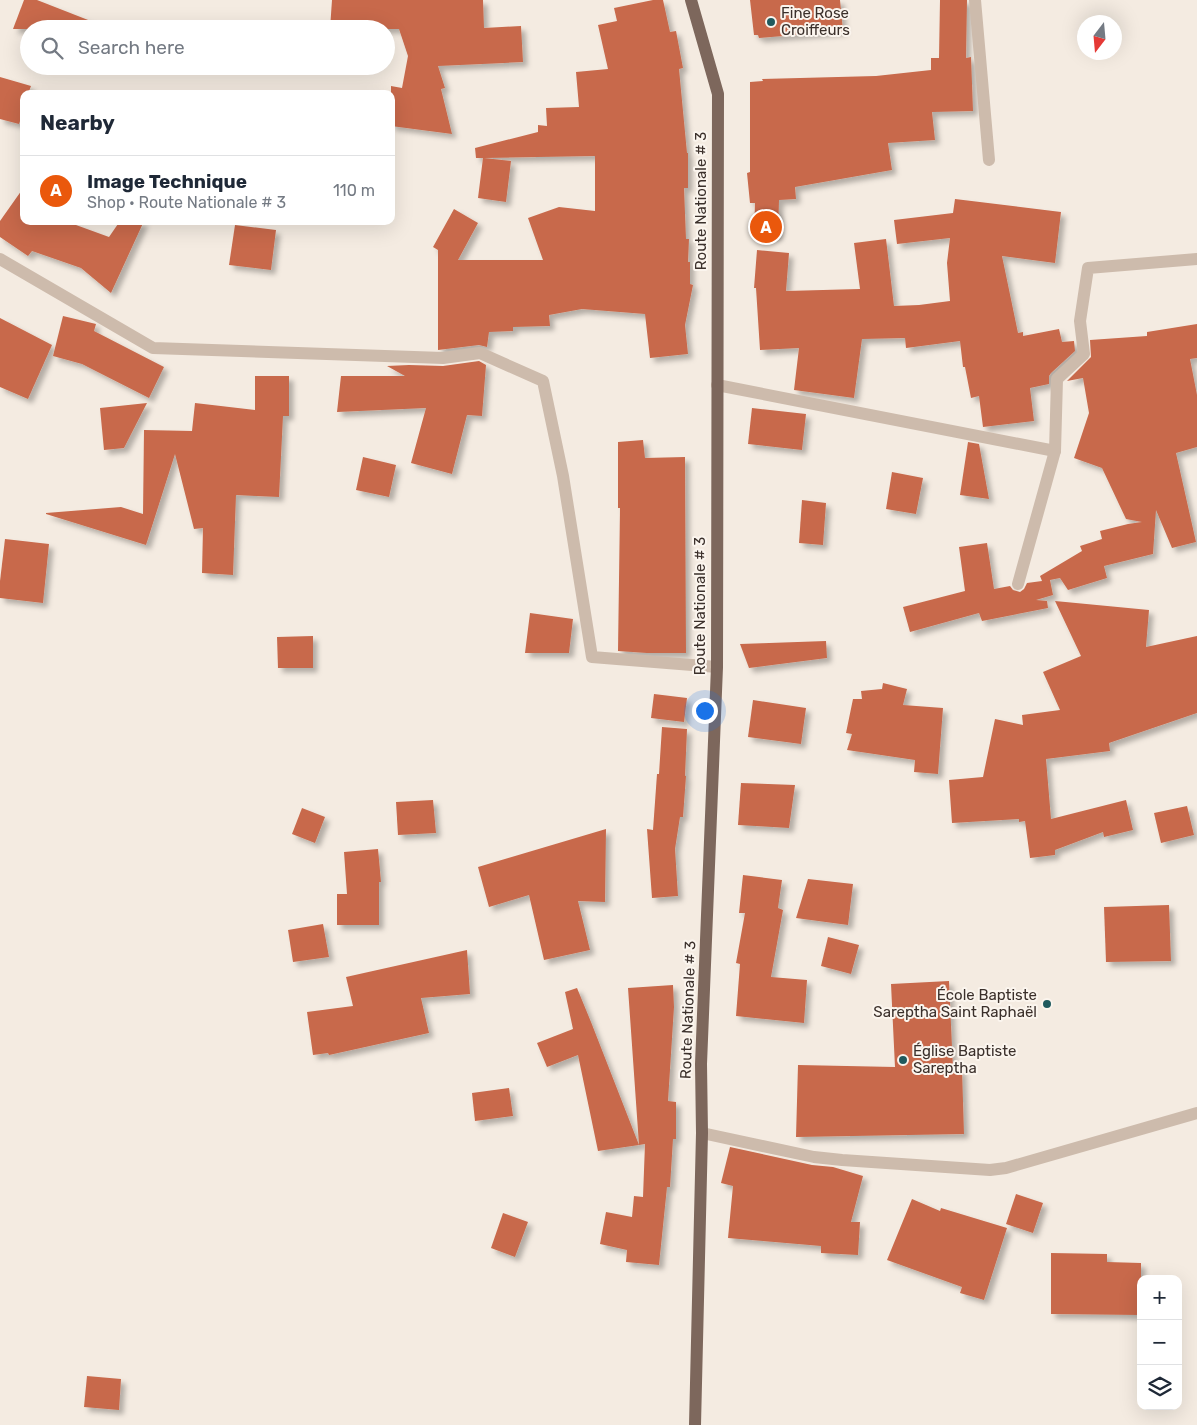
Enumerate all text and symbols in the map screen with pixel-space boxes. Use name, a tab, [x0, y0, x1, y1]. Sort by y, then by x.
place label: Fine Rose Croiffeurs	[781, 4, 850, 39]
north arrow	[1077, 15, 1122, 60]
marker: Fine Rose Croiffeurs	[765, 16, 777, 28]
search box	[20, 20, 395, 75]
icon: search	[38, 34, 66, 62]
text: Search here	[78, 36, 185, 59]
text: Nearby	[40, 110, 115, 135]
street label: Route Nationale # 3	[692, 132, 710, 270]
text: Image Technique	[87, 170, 247, 193]
text: A	[50, 181, 62, 200]
text: 110 m	[333, 181, 375, 200]
text: Shop · Route Nationale # 3	[87, 193, 286, 212]
pin: A	[750, 208, 782, 246]
street label: Route Nationale # 3	[691, 537, 709, 675]
your location	[692, 698, 718, 724]
street label: Route Nationale # 3	[677, 941, 699, 1079]
place label: École Baptiste Sareptha Saint Raphaël	[873, 986, 1037, 1021]
marker: École Baptiste Sareptha Saint Raphaël	[1041, 998, 1053, 1010]
place label: Église Baptiste Sareptha	[913, 1042, 1017, 1077]
marker: Église Baptiste Sareptha	[897, 1054, 909, 1066]
map controls	[1137, 1275, 1182, 1410]
button: +	[1137, 1275, 1182, 1320]
button: −	[1137, 1320, 1182, 1365]
button: layers	[1137, 1365, 1182, 1410]

